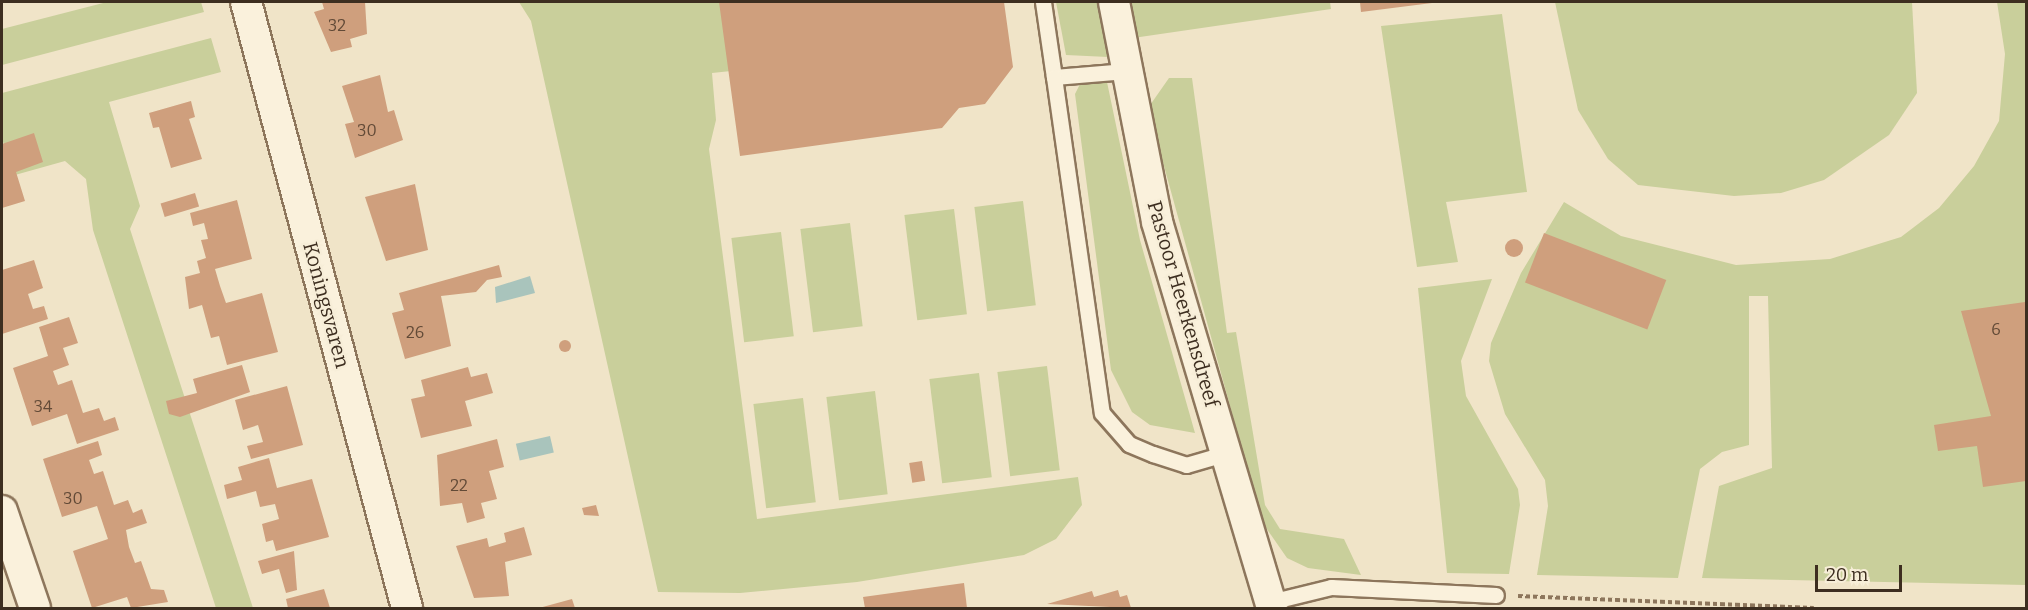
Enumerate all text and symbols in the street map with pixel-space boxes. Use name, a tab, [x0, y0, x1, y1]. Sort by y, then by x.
house number: 32	[328, 16, 346, 36]
house number: 30	[357, 121, 377, 141]
street label: Pastoor Heerkensdreef	[1142, 198, 1224, 410]
street label: Koningsvaren	[298, 239, 354, 371]
house number: 6	[1991, 320, 2001, 340]
house number: 26	[406, 323, 424, 343]
house number: 34	[34, 397, 52, 417]
house number: 22	[450, 476, 468, 496]
house number: 30	[63, 489, 83, 509]
scale bar	[1818, 553, 1905, 591]
text: 20 m	[1826, 564, 1868, 586]

